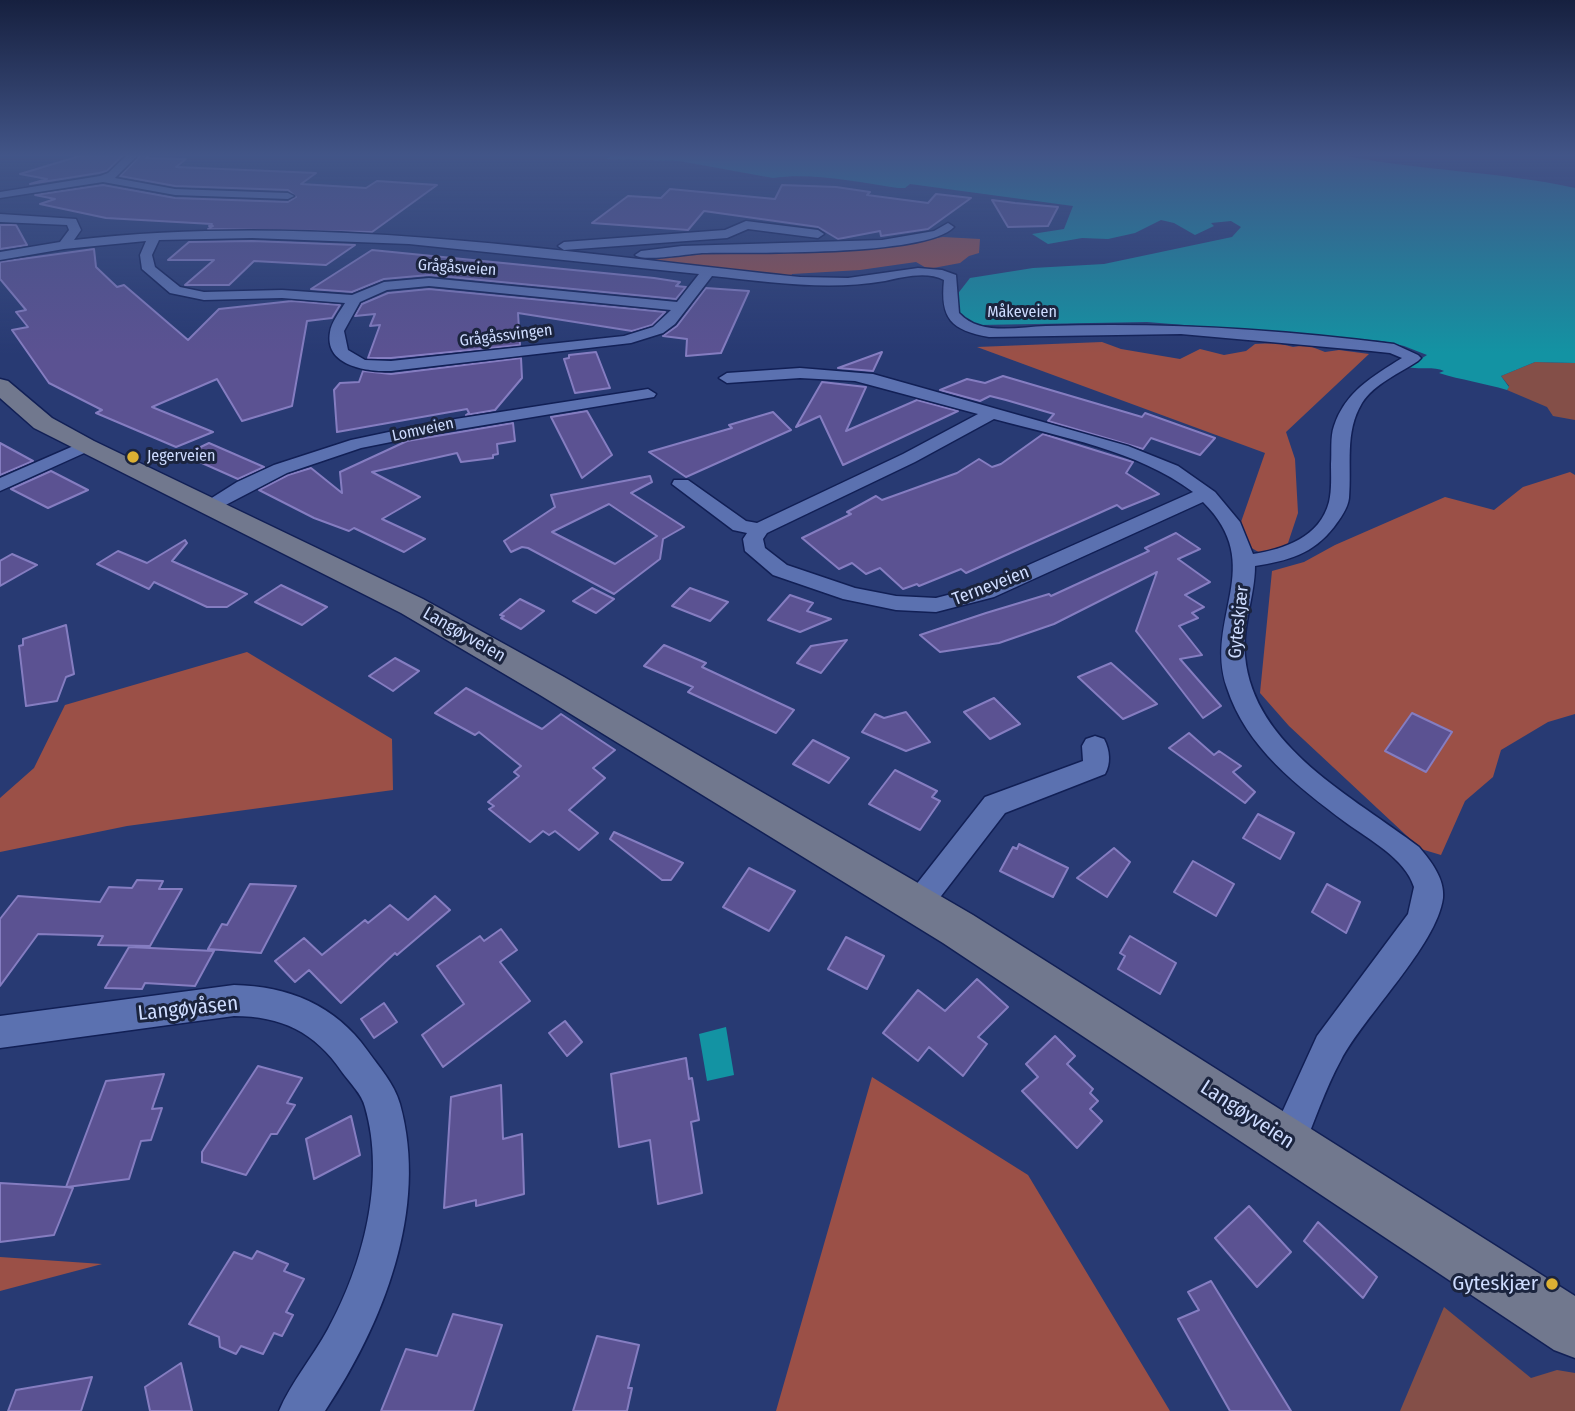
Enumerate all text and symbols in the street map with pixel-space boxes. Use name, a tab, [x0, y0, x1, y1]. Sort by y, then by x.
street label: Grågåsveien	[417, 256, 497, 280]
street label: Måkeveien	[987, 303, 1057, 323]
street label: Grågåssvingen	[459, 321, 553, 351]
street label: Lomveien	[390, 414, 456, 446]
place label: Jegerveien	[147, 447, 215, 467]
marker: Jegerveien	[125, 449, 141, 465]
street label: Terneveien	[950, 561, 1032, 611]
street label: Gyteskjær	[1224, 584, 1254, 660]
street label: Langøyveien	[419, 603, 509, 667]
street label: Langøyåsen	[137, 991, 239, 1027]
street label: Langøyveien	[1195, 1075, 1299, 1155]
place label: Gyteskjær	[1452, 1271, 1538, 1297]
marker: Gyteskjær	[1544, 1276, 1560, 1292]

